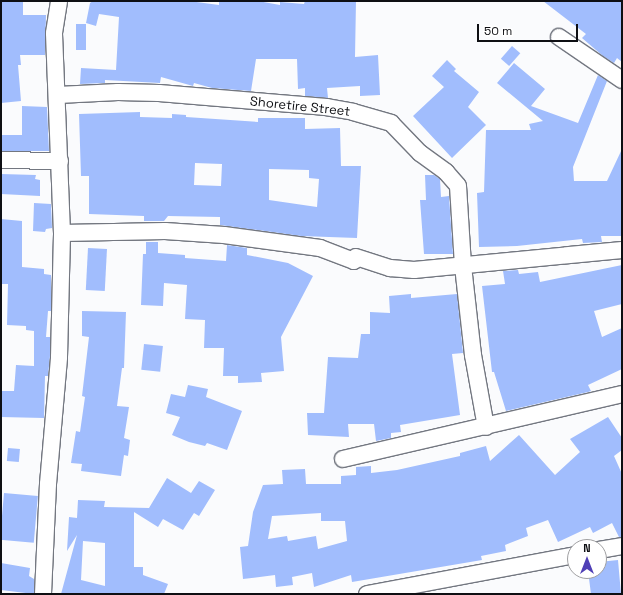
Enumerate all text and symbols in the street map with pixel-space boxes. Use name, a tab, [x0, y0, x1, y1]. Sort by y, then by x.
scale bar	[479, 16, 580, 42]
text: 50 m	[484, 23, 512, 39]
street label: Shoretire Street	[249, 94, 351, 120]
north arrow	[567, 539, 607, 579]
text: N	[583, 541, 591, 555]

